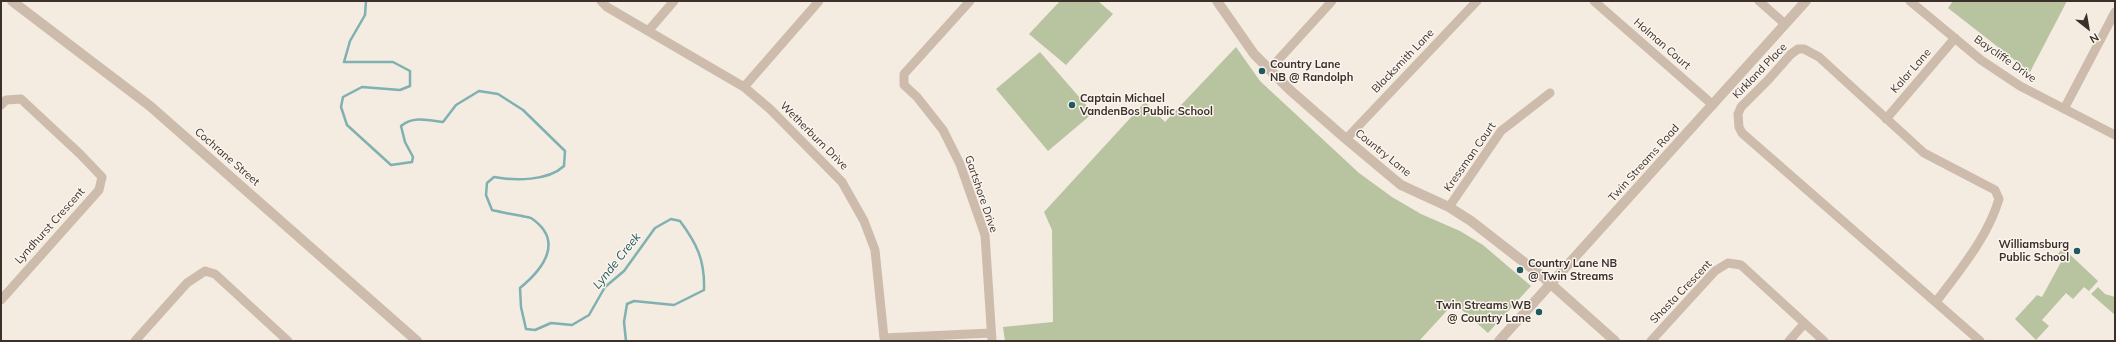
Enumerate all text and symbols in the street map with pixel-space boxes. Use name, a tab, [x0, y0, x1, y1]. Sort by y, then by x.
north arrow	[2068, 8, 2108, 48]
street label: Holman Court	[1631, 16, 1693, 72]
street label: Blacksmith Lane	[1369, 26, 1437, 96]
text: N	[2087, 30, 2101, 46]
street label: Baycliffe Drive	[1971, 33, 2039, 85]
street label: Kirkland Place	[1730, 40, 1790, 102]
street label: Kalar Lane	[1888, 46, 1934, 96]
place label: Country Lane NB @ Randolph	[1270, 58, 1353, 84]
marker: Country Lane NB @ Randolph	[1257, 66, 1267, 76]
place label: Captain Michael VandenBos Public School	[1080, 92, 1213, 118]
street label: Wetherburn Drive	[777, 99, 851, 173]
marker: Captain Michael VandenBos Public School	[1067, 100, 1077, 110]
street label: Kressman Court	[1441, 120, 1499, 194]
street label: Twin Streams Road	[1606, 122, 1682, 204]
street label: Cochrane Street	[192, 125, 262, 189]
street label: Country Lane	[1352, 126, 1414, 180]
street label: Gartshore Drive	[962, 154, 1000, 234]
street label: Lyndhurst Crescent	[12, 185, 88, 267]
water label: Lynde Creek	[590, 230, 644, 292]
place label: Williamsburg Public School	[1999, 238, 2069, 264]
marker: Williamsburg Public School	[2072, 246, 2082, 256]
place label: Country Lane NB @ Twin Streams	[1528, 257, 1617, 283]
street label: Shasta Crescent	[1647, 258, 1715, 326]
marker: Country Lane NB @ Twin Streams	[1515, 265, 1525, 275]
place label: Twin Streams WB @ Country Lane	[1436, 299, 1531, 325]
marker: Twin Streams WB @ Country Lane	[1534, 307, 1544, 317]

